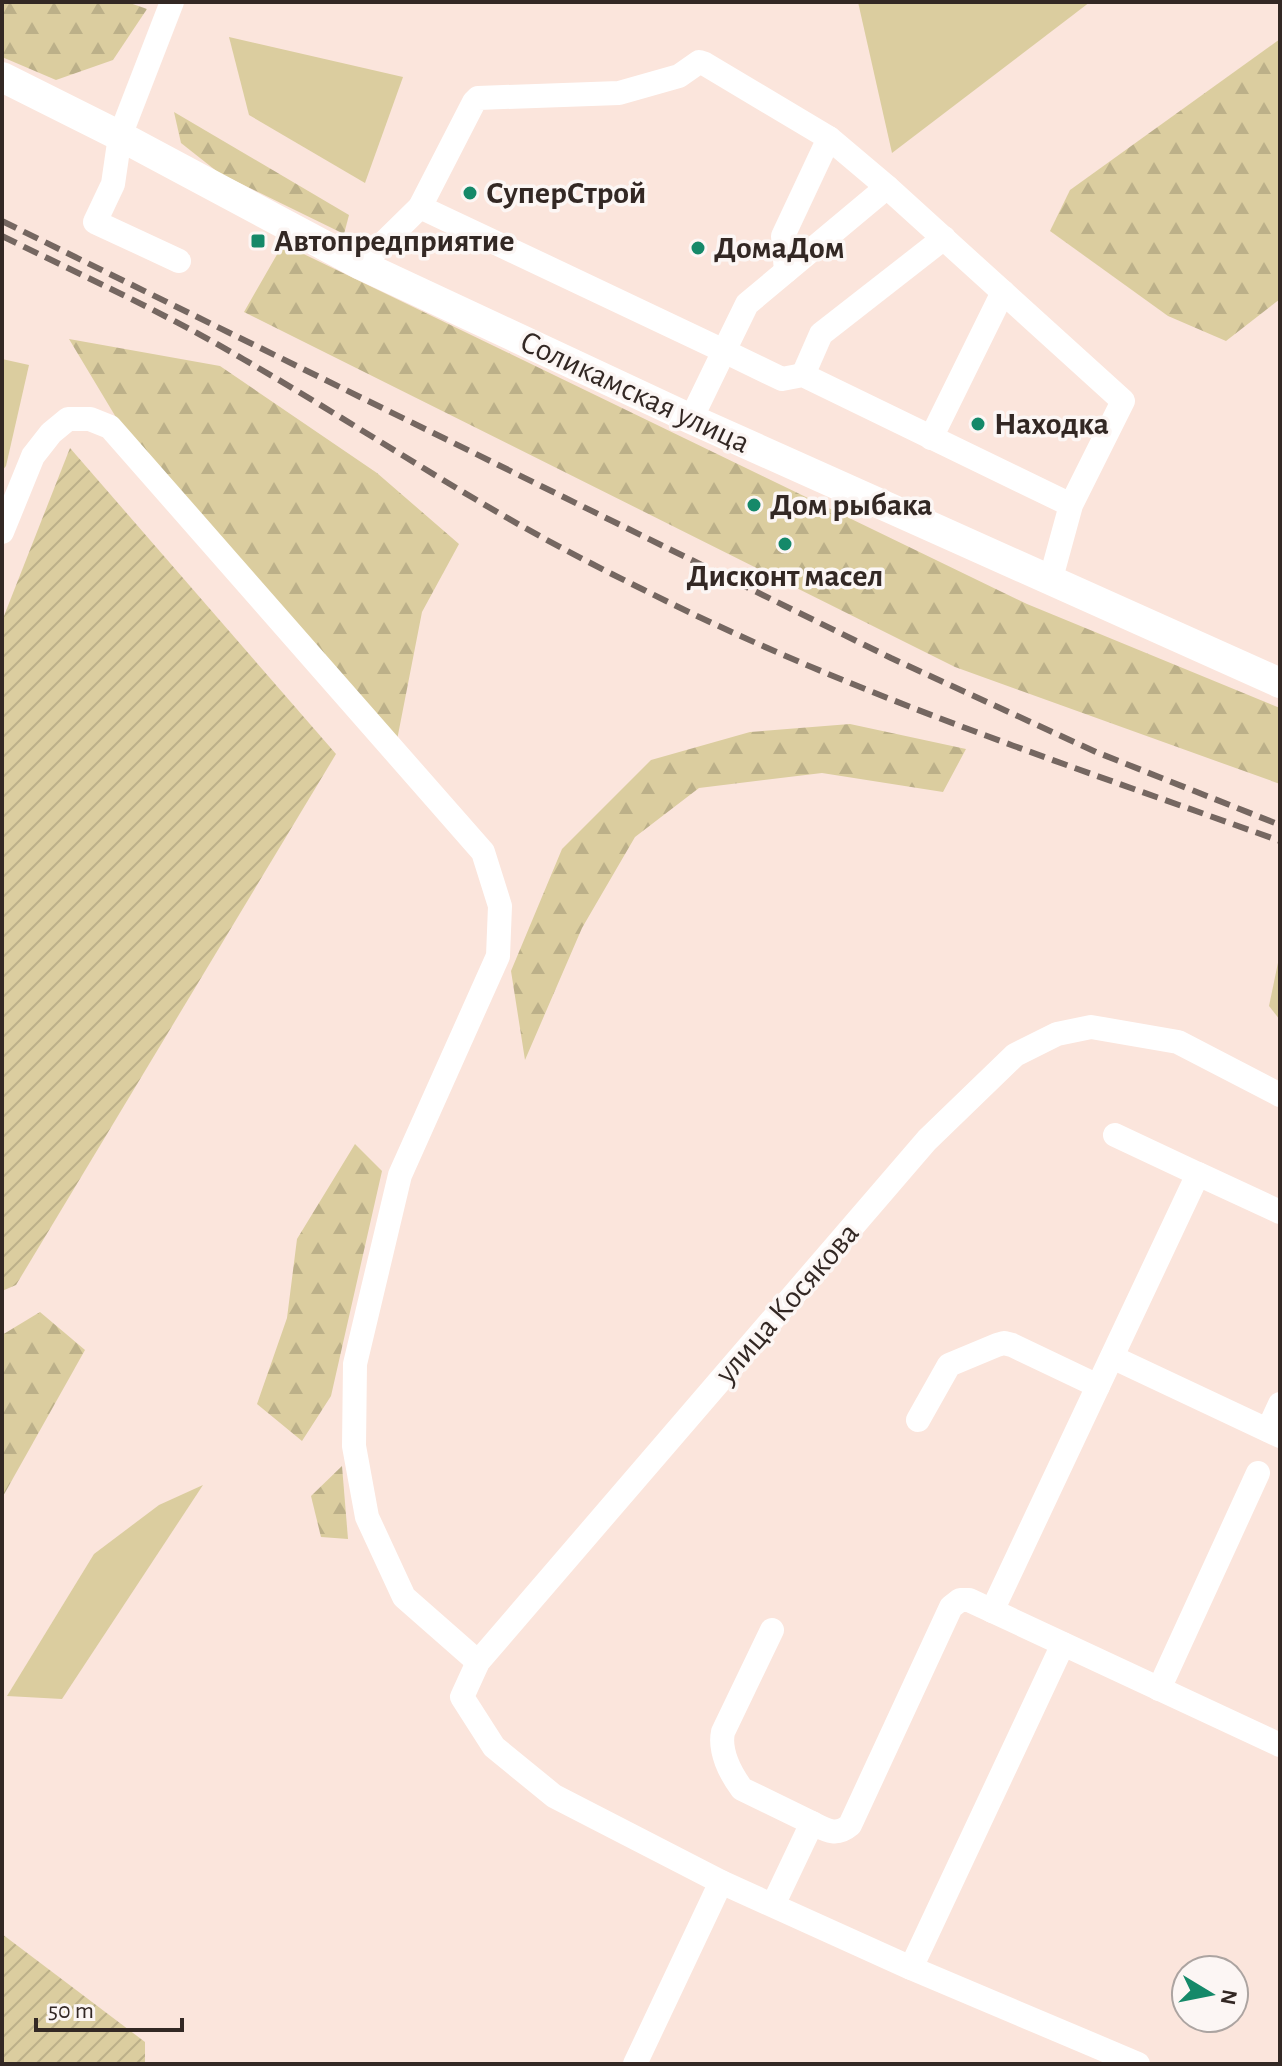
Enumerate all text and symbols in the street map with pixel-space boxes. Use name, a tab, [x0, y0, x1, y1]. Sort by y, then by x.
place label: СуперСтрой	[486, 177, 646, 209]
marker: СуперСтрой	[461, 184, 479, 202]
place label: Автопредприятие	[274, 225, 514, 257]
marker: Автопредприятие	[249, 232, 267, 250]
place label: ДомаДом	[714, 232, 845, 264]
marker: ДомаДом	[689, 239, 707, 257]
street label: Соликамская улица	[515, 325, 755, 459]
place label: Находка	[994, 408, 1109, 440]
marker: Находка	[969, 415, 987, 433]
place label: Дом рыбака	[770, 489, 932, 521]
marker: Дом рыбака	[745, 496, 763, 514]
marker: Дисконт масел	[776, 535, 794, 553]
place label: Дисконт масел	[687, 560, 883, 592]
street label: улица Косякова	[708, 1217, 865, 1390]
north arrow	[1170, 1954, 1250, 2034]
scale bar	[36, 1982, 182, 2032]
text: N	[1217, 1988, 1241, 2007]
text: 50 m	[48, 1999, 94, 2023]

